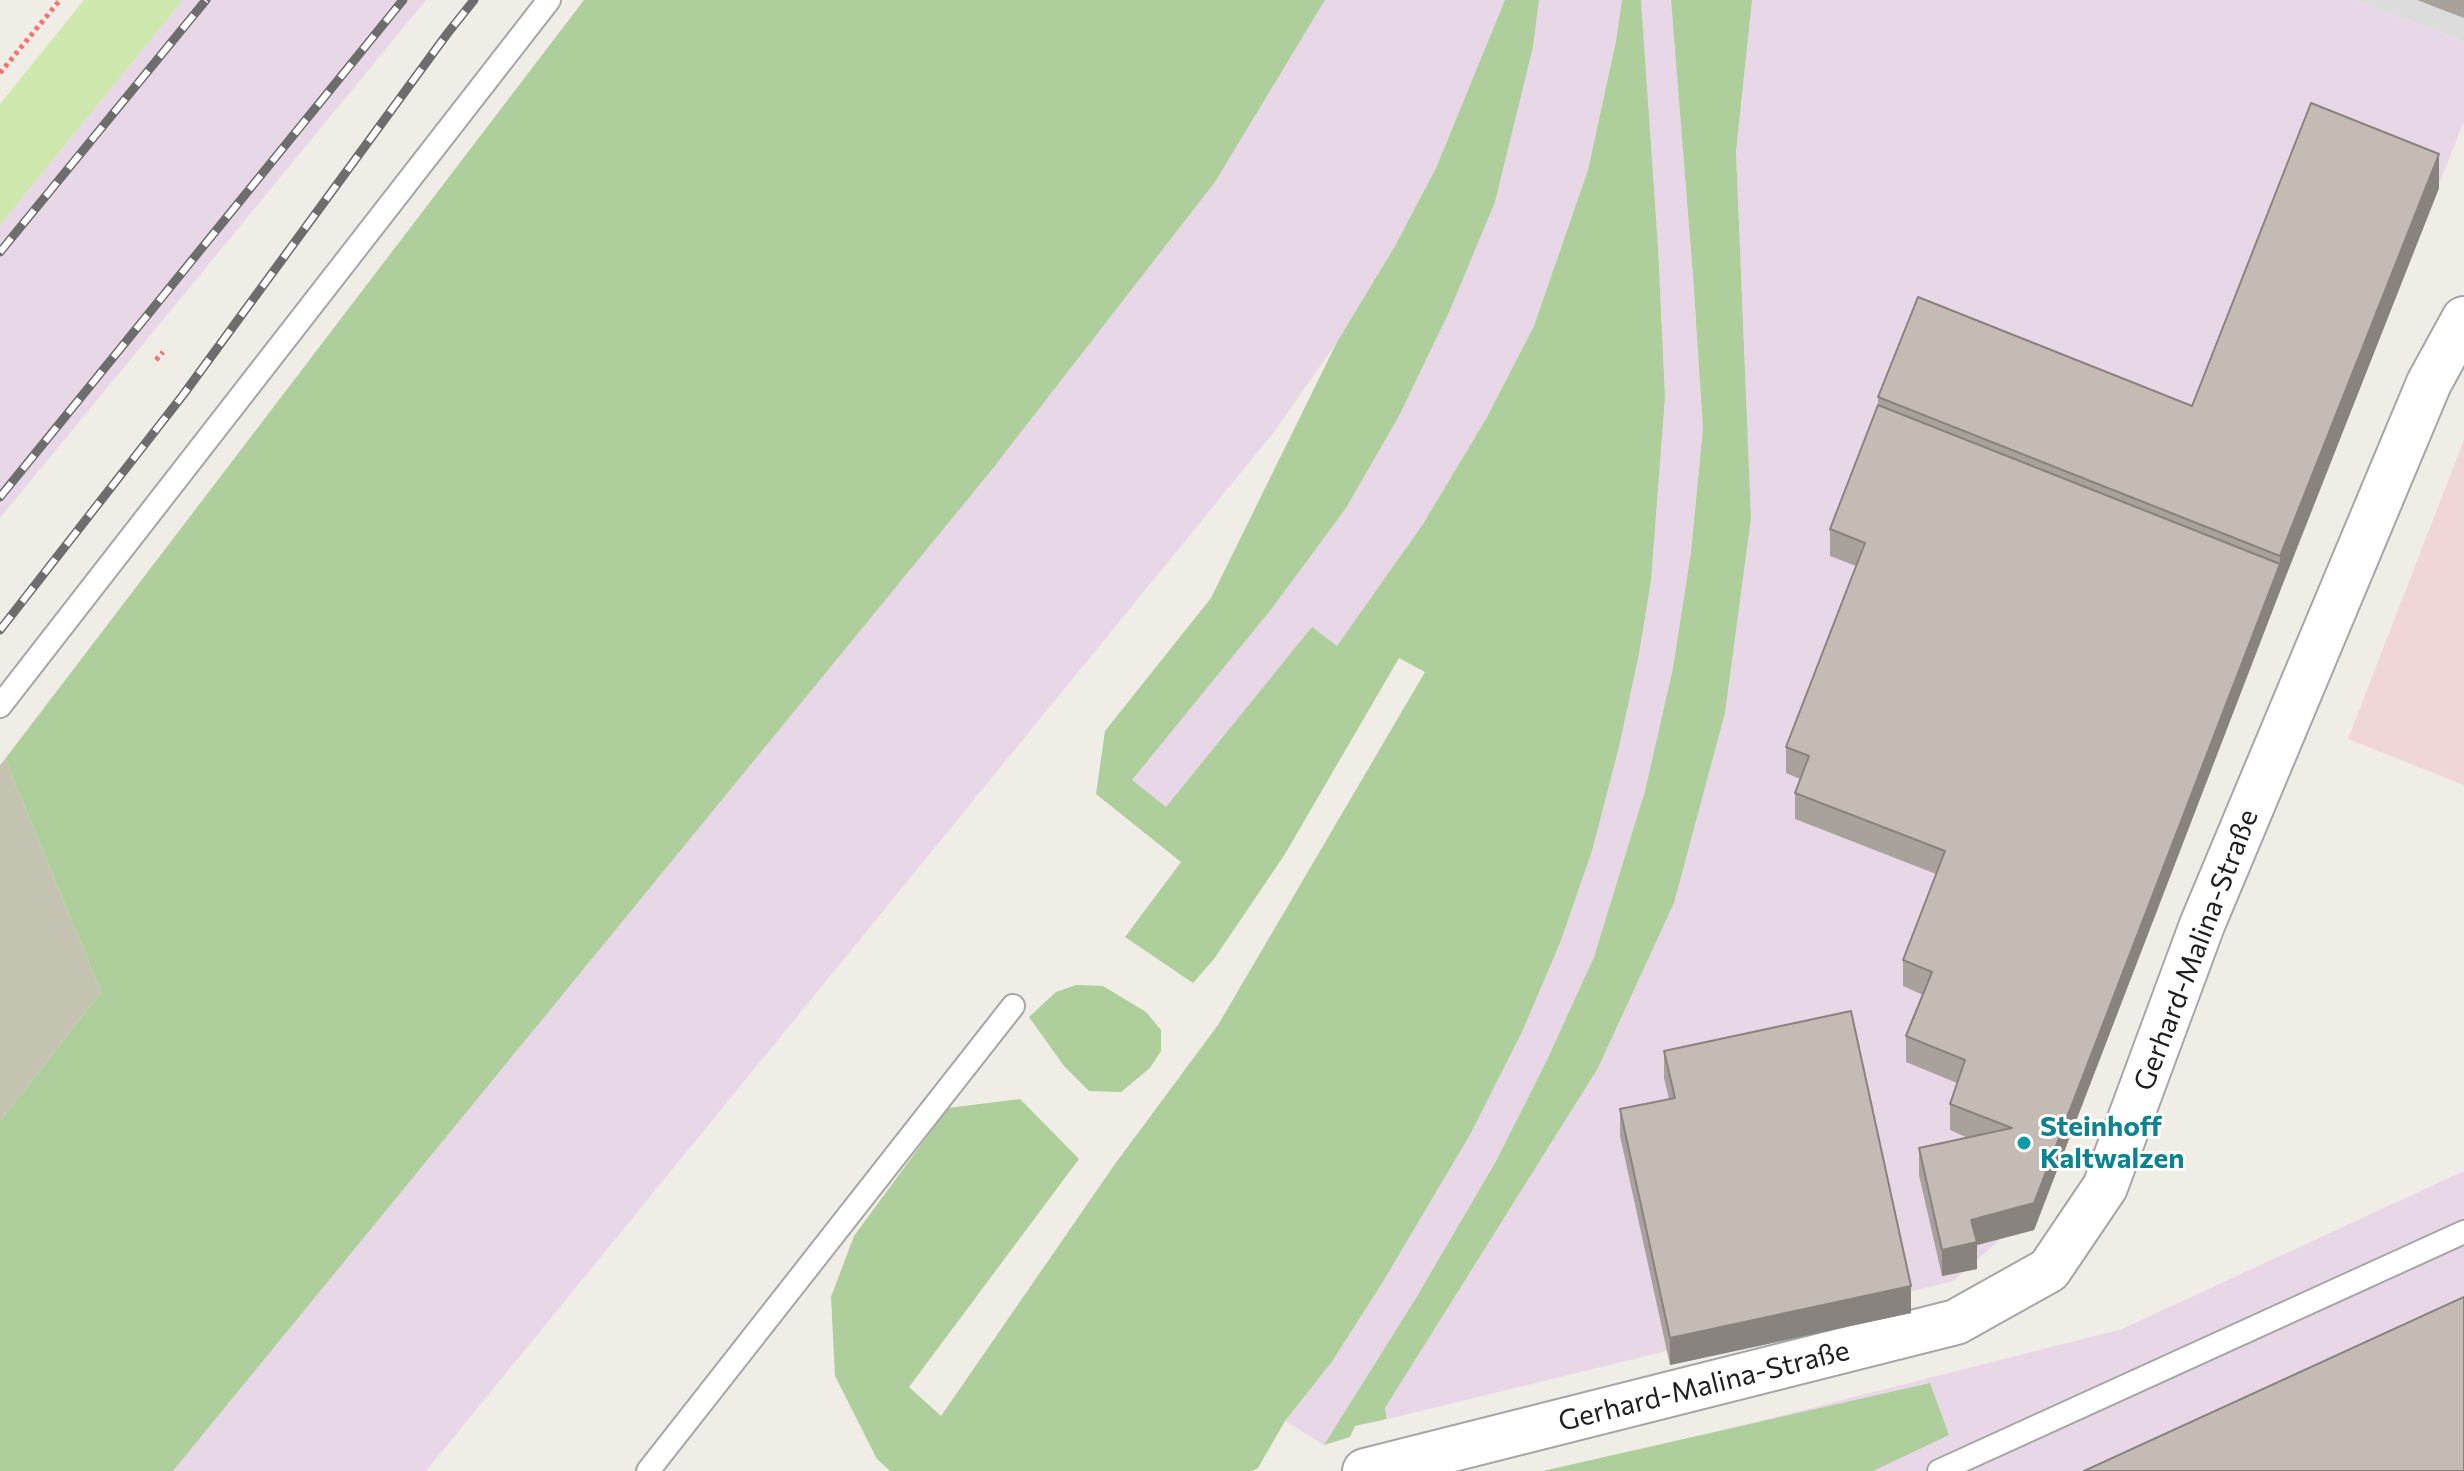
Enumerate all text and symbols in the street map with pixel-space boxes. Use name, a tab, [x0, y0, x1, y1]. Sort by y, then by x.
street label: Gerhard-Malina-Straße	[2127, 805, 2265, 1095]
place label: Steinhoff Kaltwalzen	[2040, 1110, 2184, 1176]
marker: Steinhoff Kaltwalzen	[2015, 1134, 2033, 1152]
street label: Gerhard-Malina-Straße	[1555, 1334, 1853, 1438]

